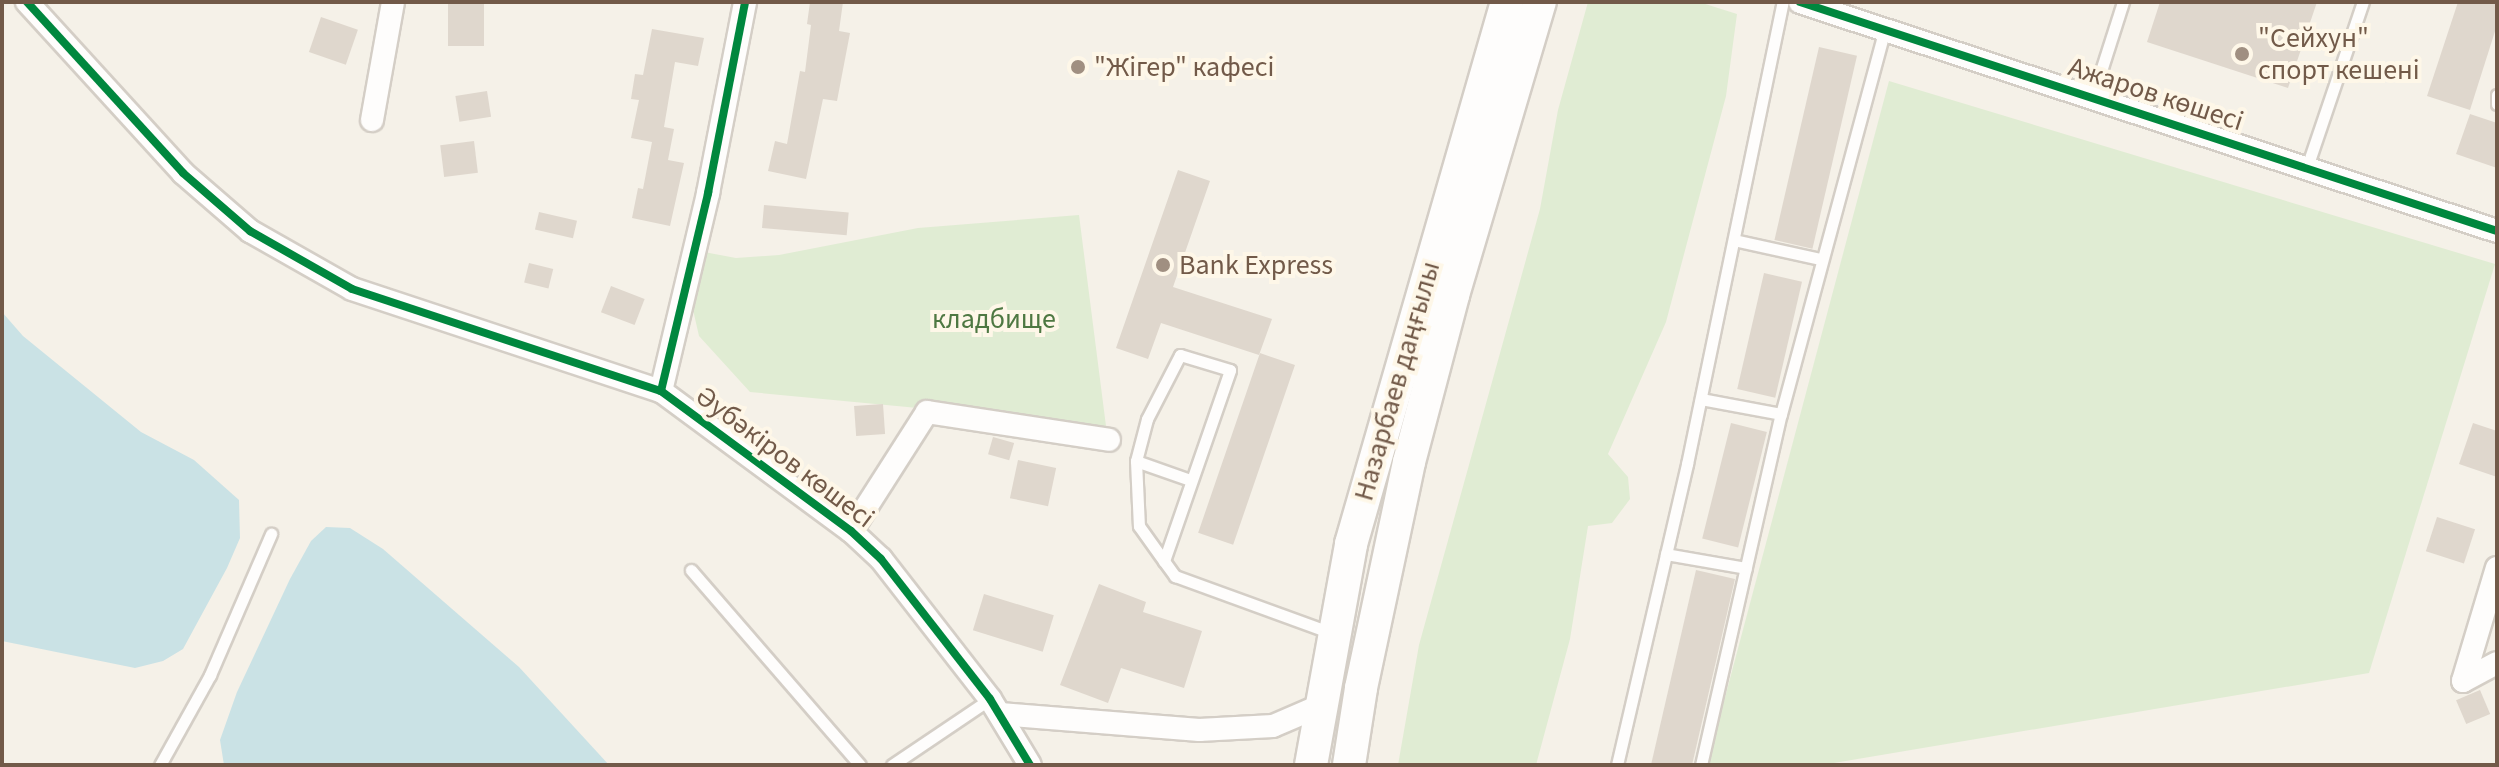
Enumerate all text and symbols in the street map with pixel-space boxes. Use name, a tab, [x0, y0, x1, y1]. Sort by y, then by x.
place label: "Сейхун" спорт кешені	[2258, 21, 2420, 87]
marker: "Сейхун" спорт кешені	[2233, 45, 2251, 63]
place label: "Жігер" кафесі	[1094, 50, 1274, 84]
street label: Ажаров көшесі	[2064, 50, 2248, 138]
marker: "Жігер" кафесі	[1069, 58, 1087, 76]
place label: Bank Express	[1179, 248, 1333, 282]
marker: Bank Express	[1154, 256, 1172, 274]
street label: Назарбаев даңғылы	[1347, 257, 1447, 505]
park label: кладбище	[932, 302, 1056, 336]
street label: Әубәкіров көшесі	[689, 379, 881, 535]

